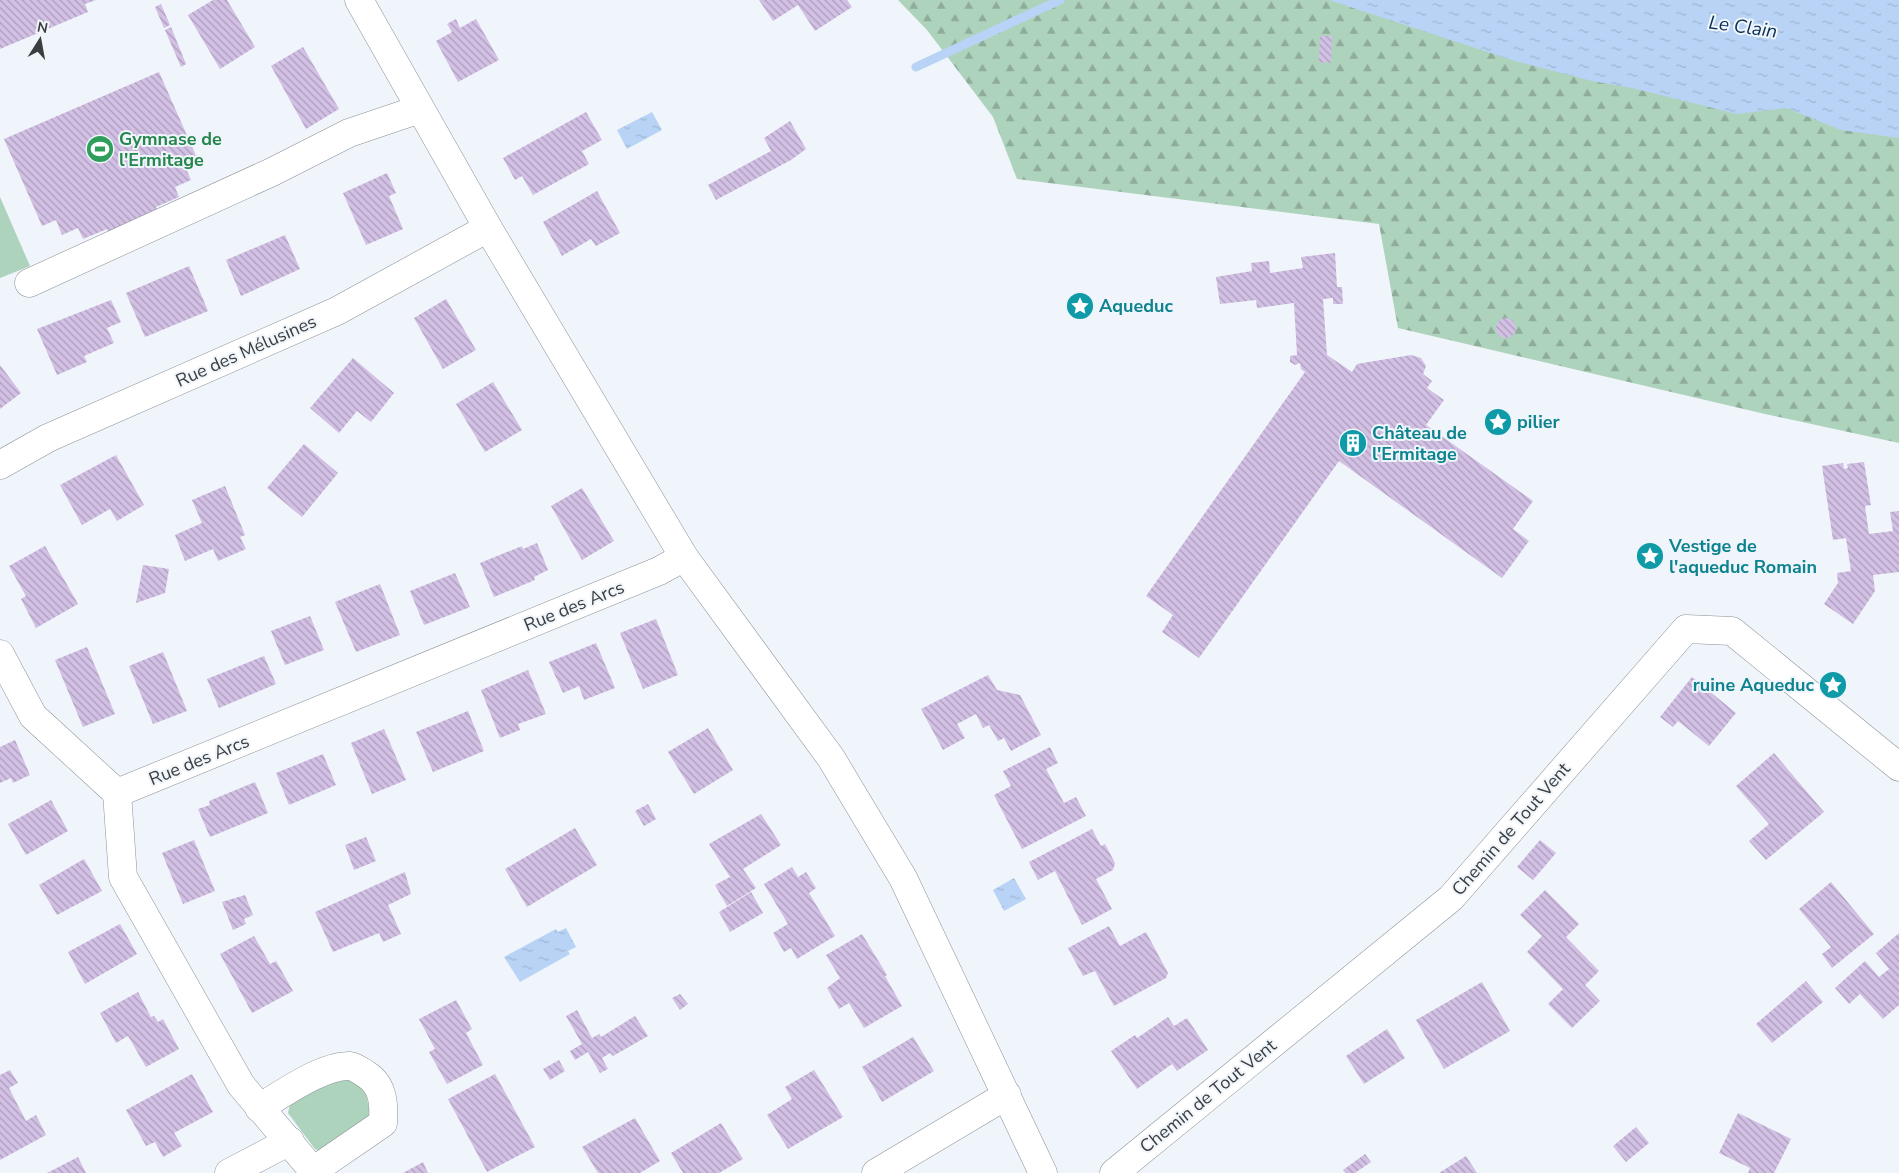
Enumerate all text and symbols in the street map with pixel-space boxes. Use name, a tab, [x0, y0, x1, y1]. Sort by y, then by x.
water label: Le Clain	[1707, 9, 1779, 45]
north arrow	[15, 15, 65, 65]
text: N	[35, 17, 49, 38]
place label: Gymnase de l'Ermitage	[119, 127, 222, 172]
sports icon: Gymnase de l'Ermitage	[85, 134, 115, 164]
place icon: Aqueduc	[1065, 291, 1095, 321]
place label: Aqueduc	[1099, 294, 1174, 318]
street label: Rue des Mélusines	[172, 309, 320, 393]
place icon: pilier	[1483, 407, 1513, 437]
place label: pilier	[1517, 410, 1560, 434]
place label: Château de l'Ermitage	[1372, 421, 1467, 466]
building icon: Château de l'Ermitage	[1338, 428, 1368, 458]
place label: Vestige de l'aqueduc Romain	[1668, 534, 1817, 579]
place icon: Vestige de l'aqueduc Romain	[1635, 541, 1665, 571]
street label: Rue des Arcs	[520, 575, 628, 637]
place icon: ruine Aqueduc	[1818, 670, 1848, 700]
place label: ruine Aqueduc	[1693, 673, 1814, 697]
street label: Rue des Arcs	[145, 729, 253, 791]
street label: Chemin de Tout Vent	[1447, 757, 1576, 901]
street label: Chemin de Tout Vent	[1135, 1033, 1282, 1158]

